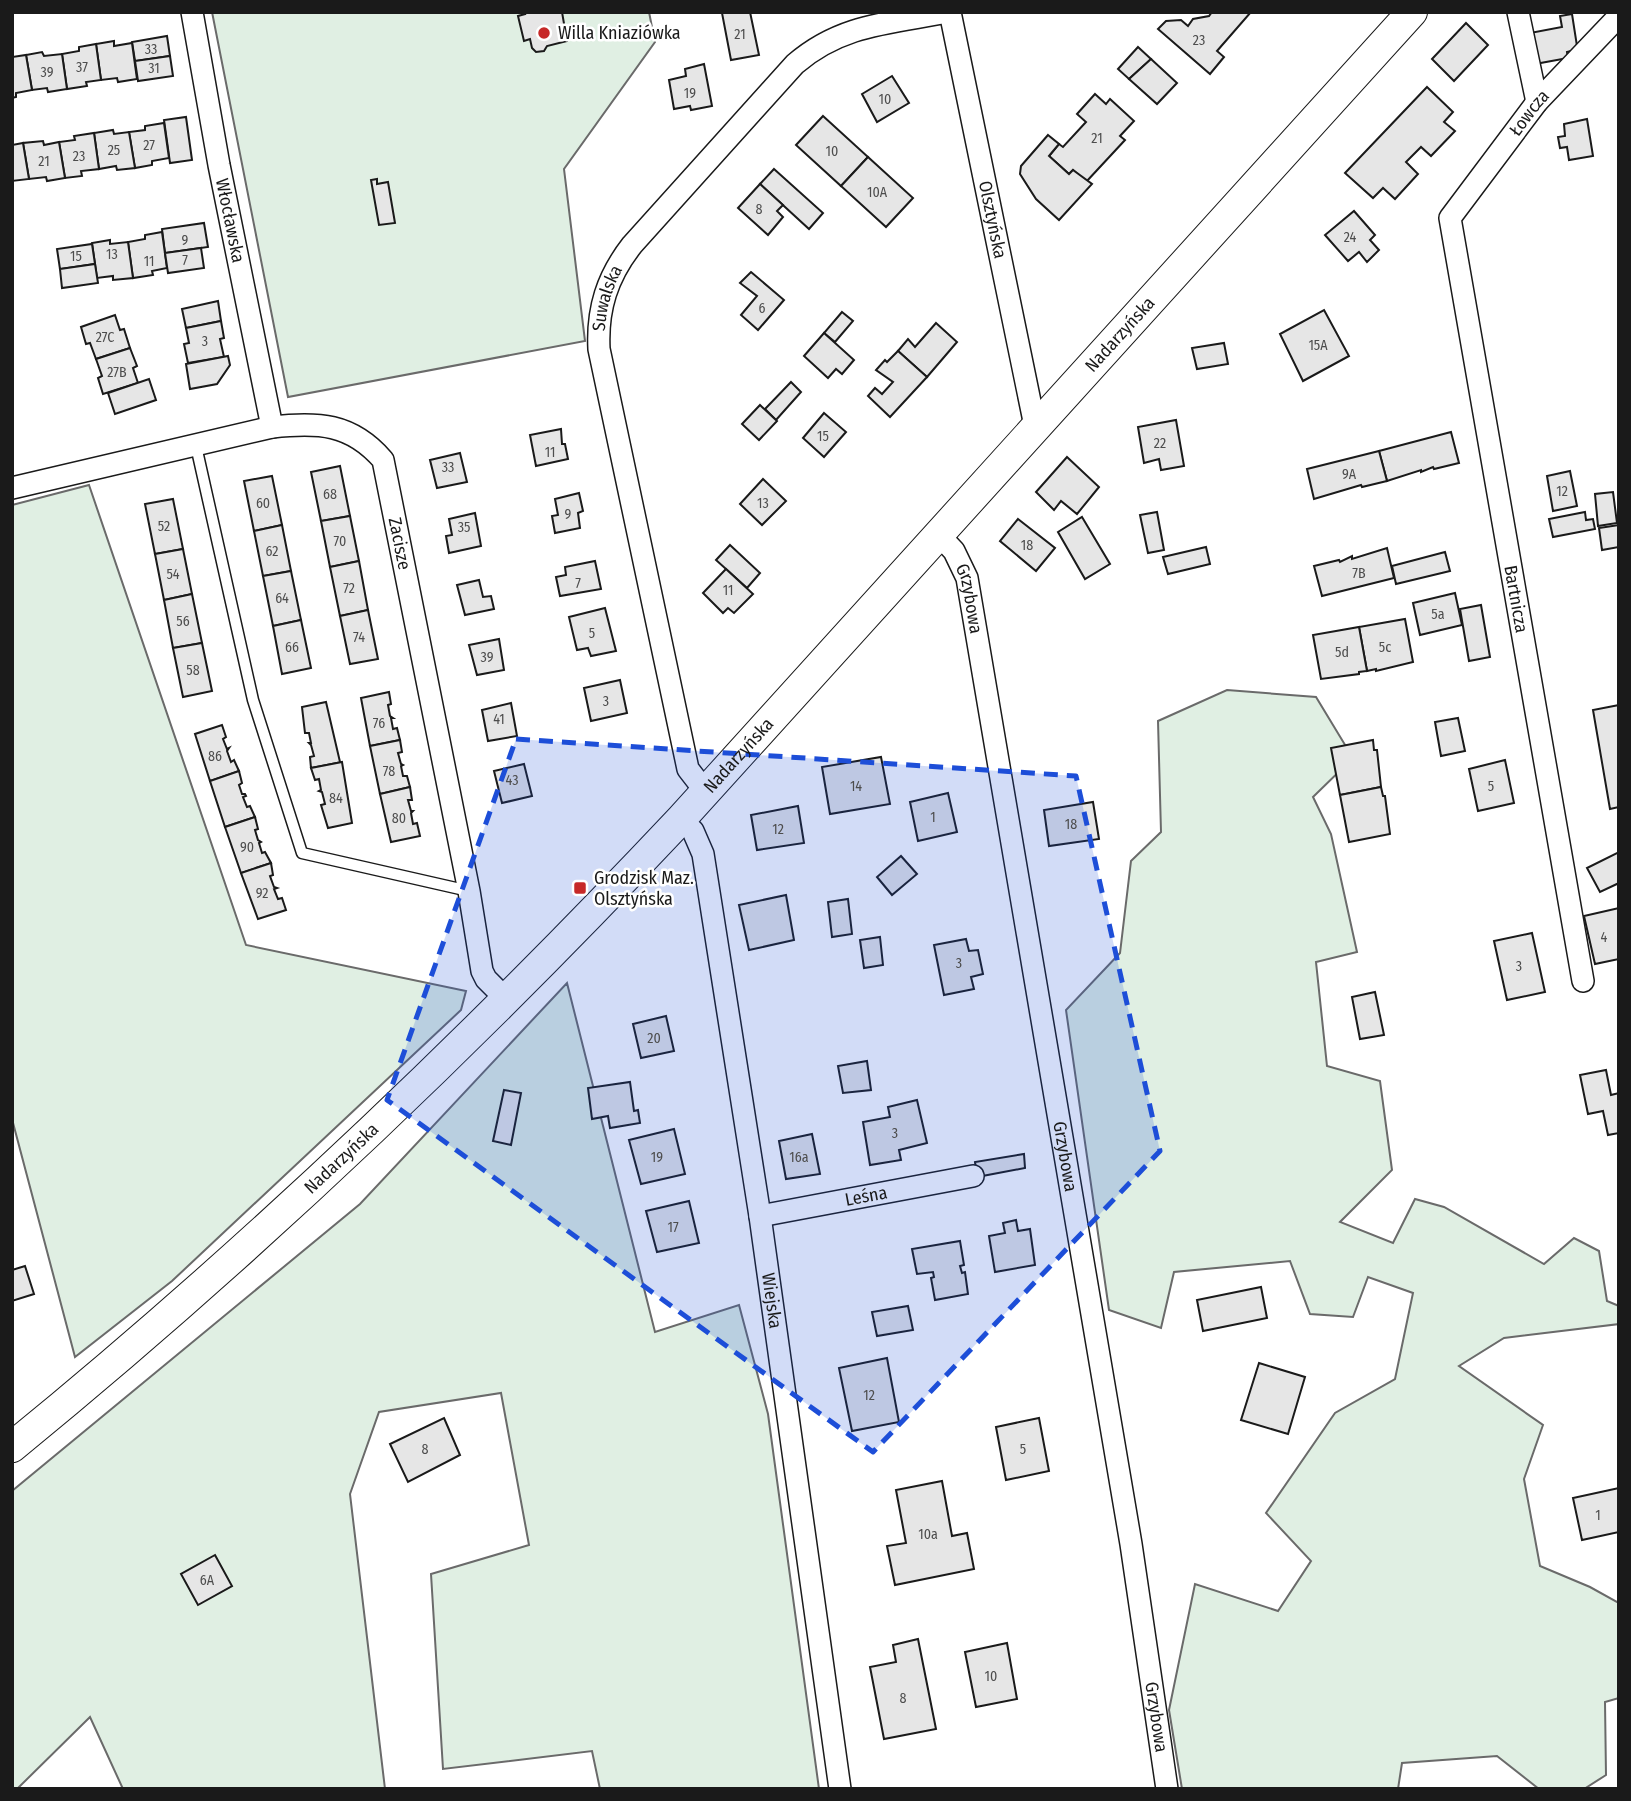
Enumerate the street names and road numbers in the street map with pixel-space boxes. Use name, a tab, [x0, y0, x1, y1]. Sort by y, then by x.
street label: Łowcza	[1504, 85, 1554, 140]
street label: Włocławska	[211, 176, 250, 265]
street label: Olsztyńska	[974, 179, 1011, 261]
street label: Suwalska	[588, 261, 627, 332]
street label: Nadarzyńska	[1080, 292, 1160, 377]
street label: Zacisze	[384, 515, 416, 572]
street label: Grzybowa	[951, 560, 987, 635]
street label: Bartnicza	[1499, 563, 1533, 635]
street label: Nadarzyńska	[699, 713, 778, 798]
street label: Nadarzyńska	[300, 1118, 383, 1198]
street label: Grzybowa	[1048, 1120, 1082, 1193]
street label: Leśna	[843, 1181, 889, 1211]
street label: Wiejska	[757, 1271, 787, 1330]
street label: Grzybowa	[1140, 1680, 1172, 1754]

